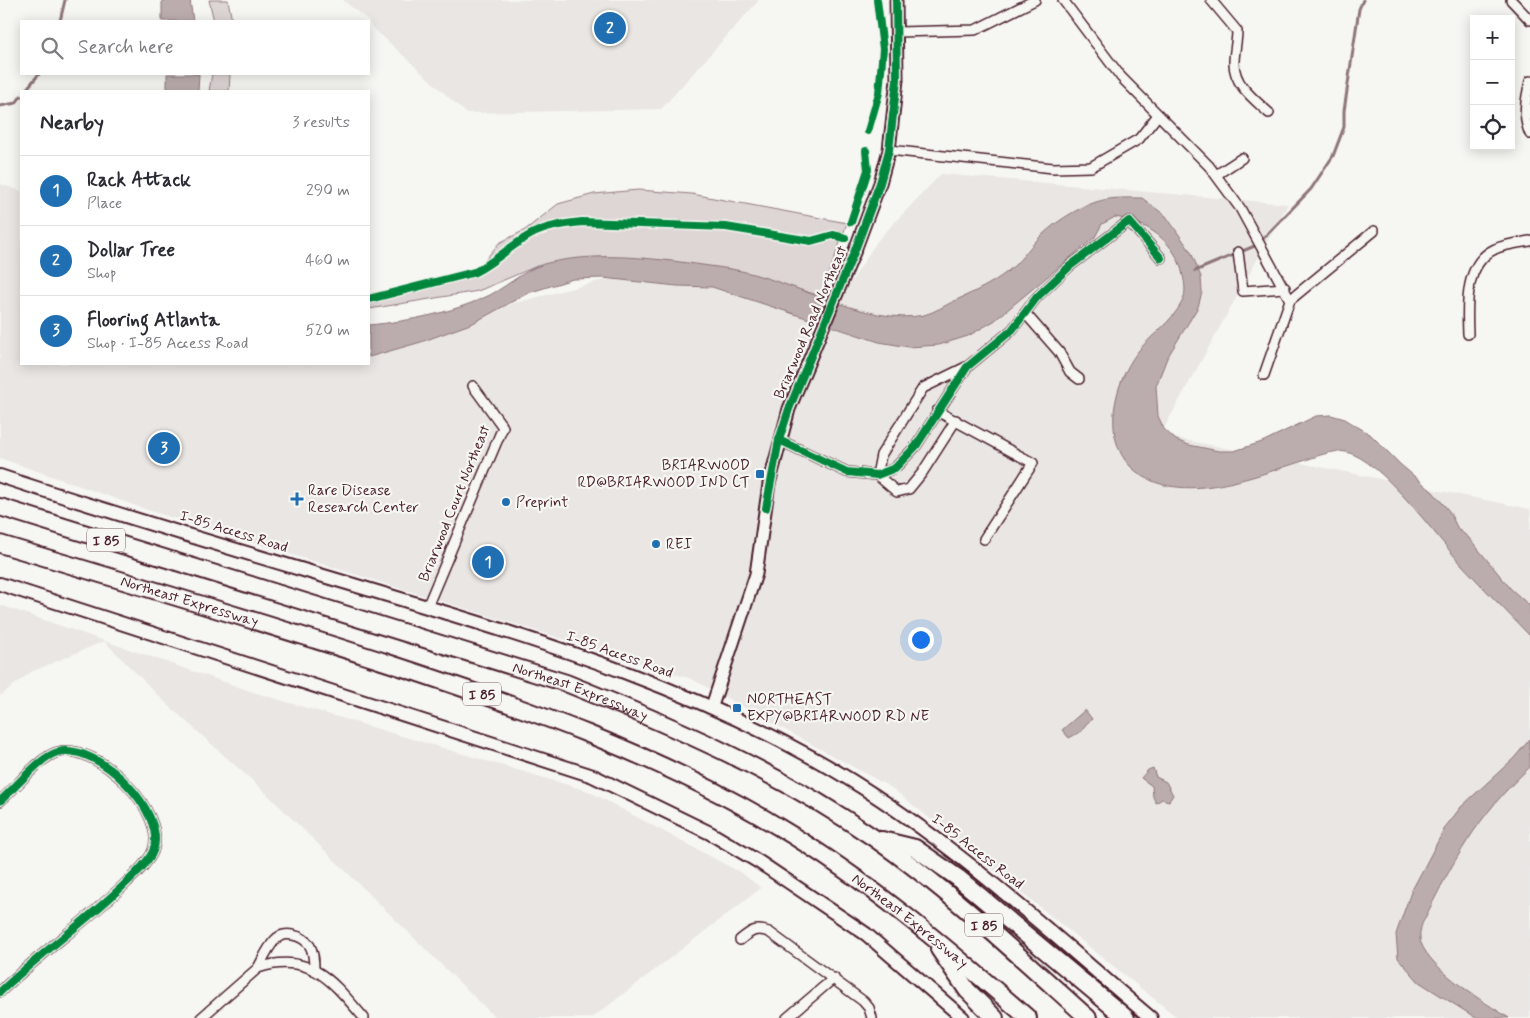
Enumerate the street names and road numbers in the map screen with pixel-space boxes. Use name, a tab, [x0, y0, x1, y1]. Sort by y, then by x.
street label: Briarwood Road Northeast	[770, 242, 853, 402]
street label: Briarwood Court Northeast	[414, 421, 496, 585]
street label: I-85 Access Road	[177, 506, 290, 558]
road number: I 85	[87, 528, 125, 552]
street label: Northeast Expressway	[118, 572, 261, 632]
street label: I-85 Access Road	[564, 626, 676, 684]
street label: Northeast Expressway	[510, 658, 651, 727]
road number: I 85	[463, 682, 501, 706]
street label: I-85 Access Road	[927, 809, 1028, 894]
street label: Northeast Expressway	[847, 869, 972, 973]
road number: I 85	[965, 914, 1003, 936]

